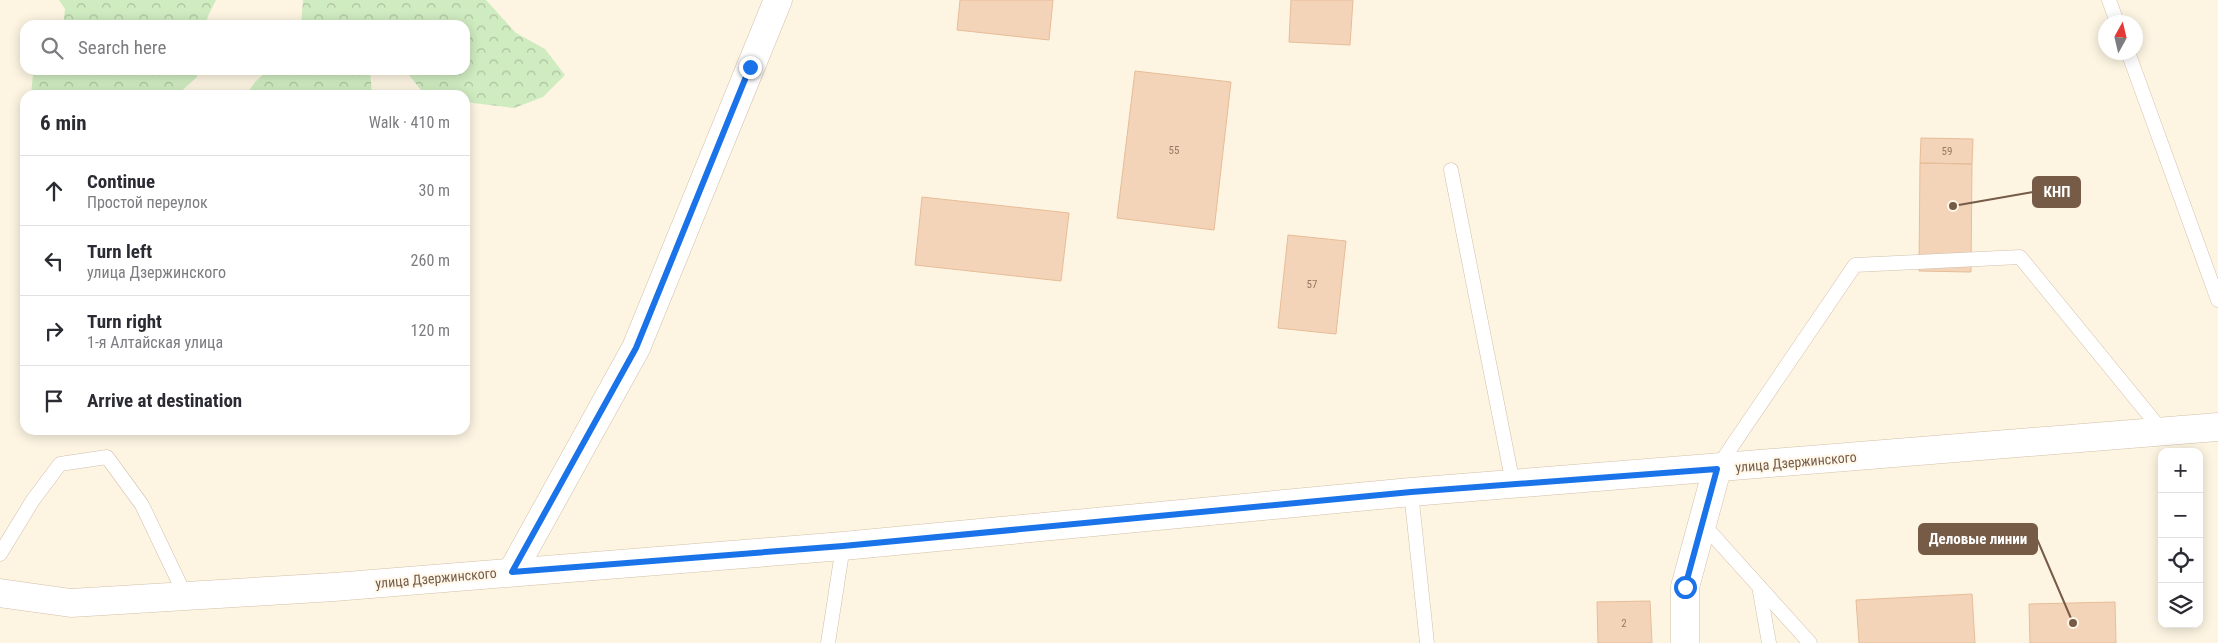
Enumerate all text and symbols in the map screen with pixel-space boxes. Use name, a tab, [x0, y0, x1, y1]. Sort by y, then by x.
north arrow	[2098, 15, 2143, 60]
search box	[20, 20, 470, 75]
icon: search	[38, 34, 66, 62]
text: Search here	[78, 36, 166, 59]
route end	[739, 56, 762, 79]
text: 6 min	[40, 111, 87, 135]
text: Walk · 410 m	[369, 113, 450, 132]
house number: 55	[1169, 144, 1179, 157]
house number: 59	[1942, 145, 1952, 158]
text: Continue	[87, 170, 155, 193]
icon: ahead	[40, 177, 68, 205]
callout: КНП	[2033, 177, 2080, 207]
text: 30 m	[418, 181, 450, 200]
text: КНП	[2044, 183, 2070, 201]
text: Простой переулок	[87, 193, 208, 212]
text: Turn left	[87, 240, 152, 263]
icon: left	[40, 247, 68, 275]
text: 260 m	[411, 251, 450, 270]
text: улица Дзержинского	[87, 263, 226, 282]
house number: 57	[1307, 278, 1317, 291]
text: Turn right	[87, 310, 162, 333]
icon: right	[40, 317, 68, 345]
text: 120 m	[411, 321, 450, 340]
text: 1-я Алтайская улица	[87, 333, 223, 352]
icon: arrive	[40, 387, 68, 415]
text: Arrive at destination	[87, 389, 242, 412]
map controls	[2158, 448, 2203, 628]
button: +	[2158, 448, 2203, 493]
street label: улица Дзержинского	[1735, 449, 1857, 475]
button: −	[2158, 493, 2203, 538]
callout: Деловые линии	[1919, 524, 2037, 554]
text: Деловые линии	[1929, 530, 2027, 548]
button: locate	[2158, 538, 2203, 583]
street label: улица Дзержинского	[375, 565, 497, 591]
route start	[1674, 576, 1697, 599]
button: layers	[2158, 583, 2203, 628]
house number: 2	[1621, 617, 1627, 630]

